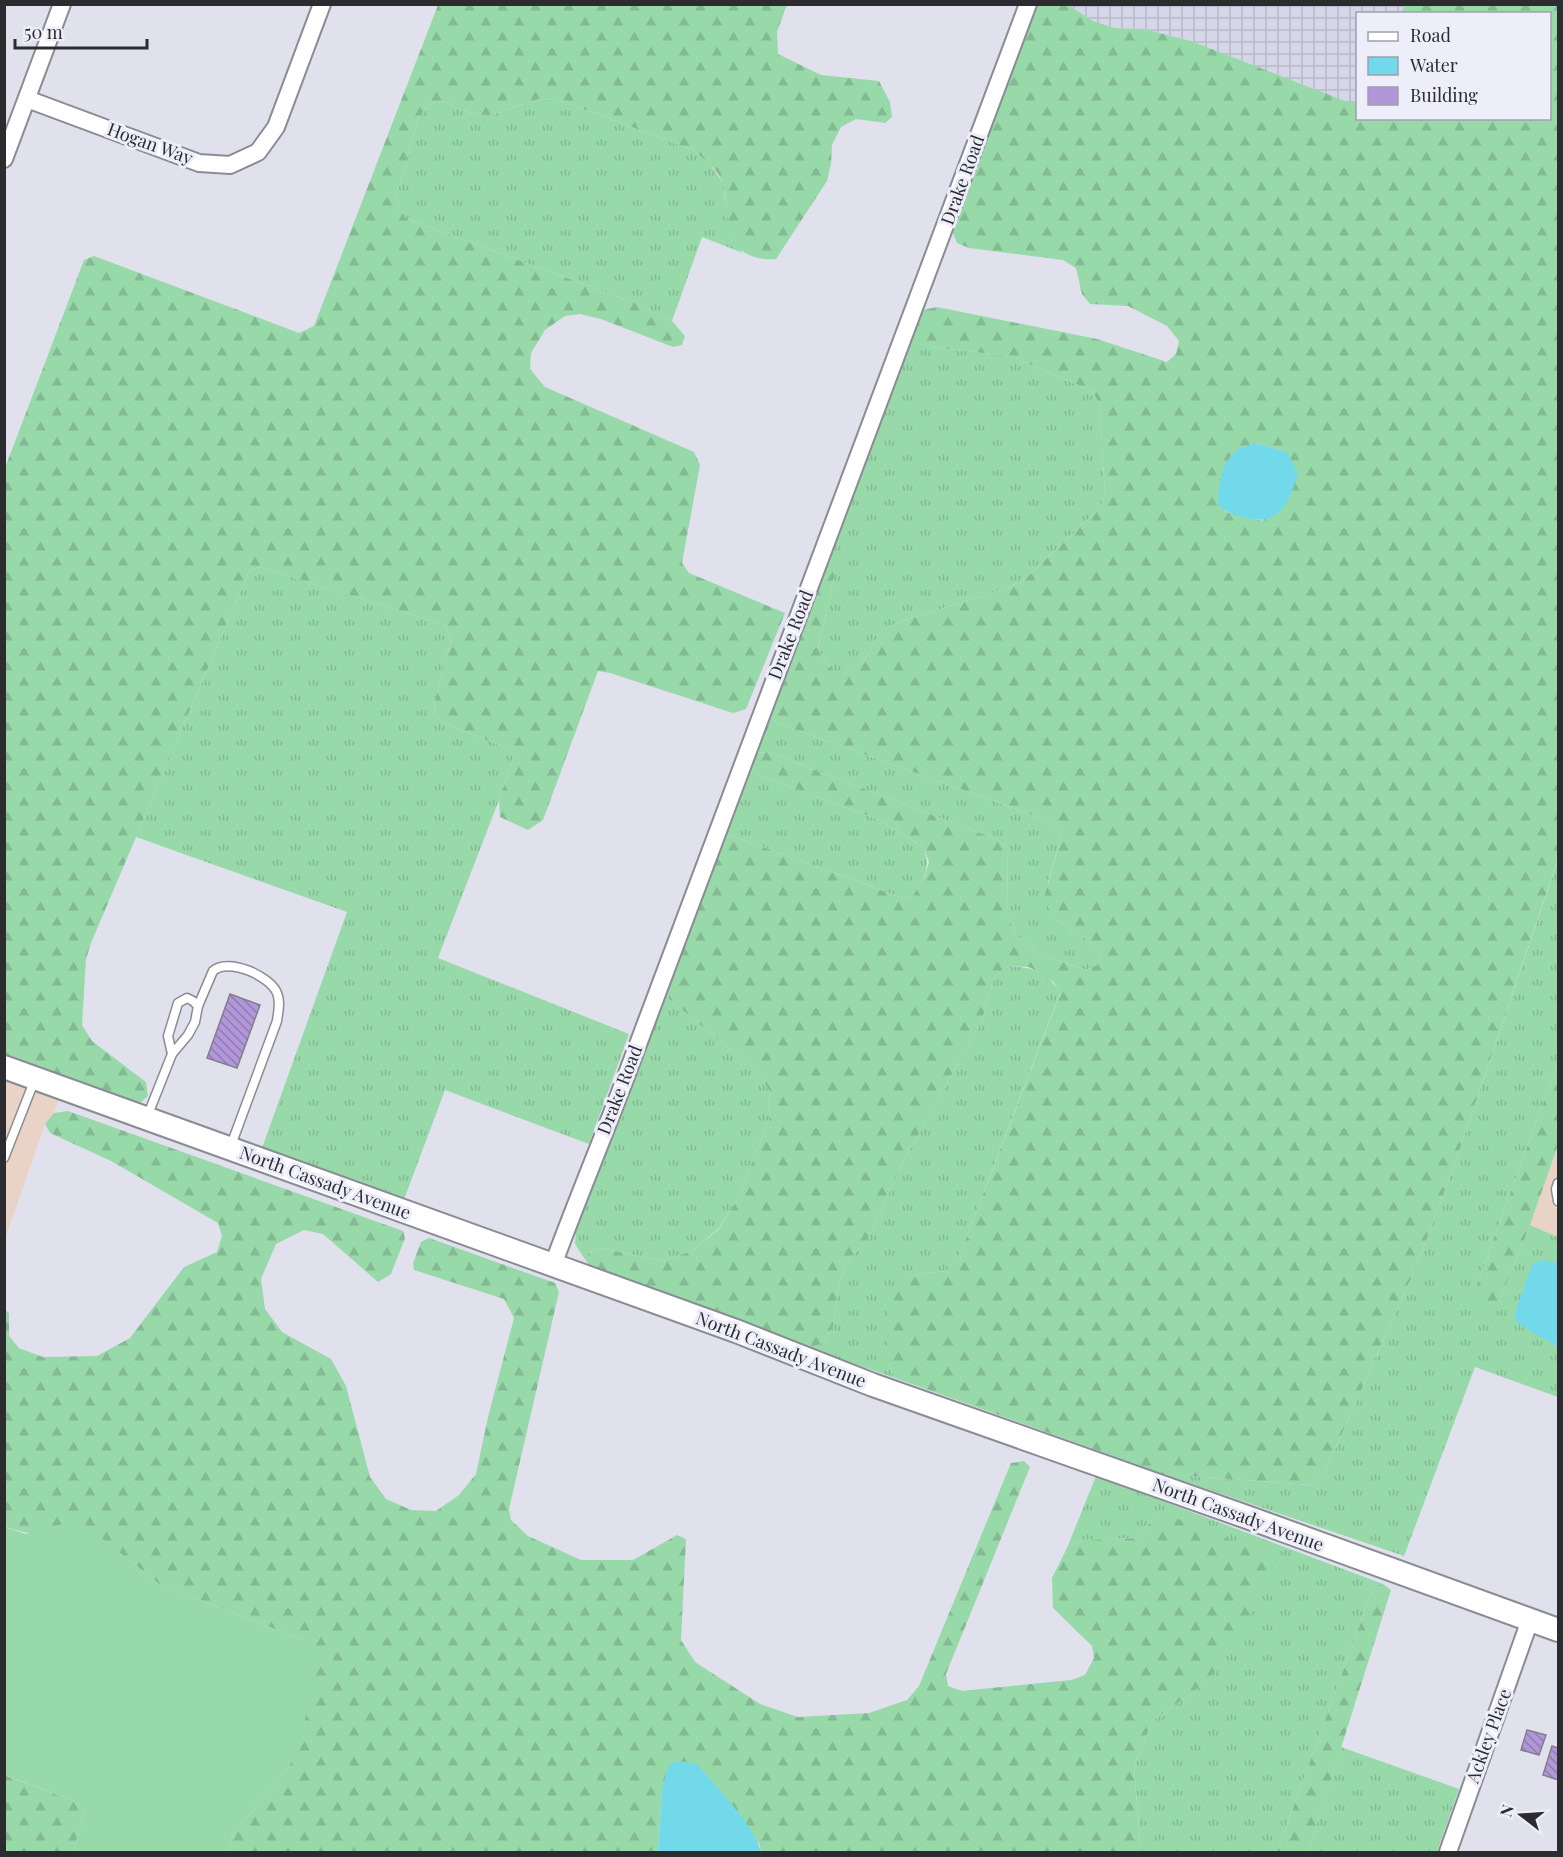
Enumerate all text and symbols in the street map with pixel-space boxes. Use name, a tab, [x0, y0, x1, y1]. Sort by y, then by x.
scale bar	[15, 12, 147, 50]
legend	[1356, 12, 1551, 120]
text: 50 m	[24, 20, 63, 44]
text: Road	[1410, 23, 1451, 47]
text: Water	[1409, 53, 1458, 77]
text: Building	[1410, 83, 1478, 107]
street label: Hogan Way	[104, 116, 196, 170]
street label: Drake Road	[935, 131, 990, 228]
street label: Drake Road	[762, 586, 818, 683]
street label: Drake Road	[591, 1041, 647, 1138]
street label: North Cassady Avenue	[236, 1140, 414, 1224]
street label: North Cassady Avenue	[693, 1306, 870, 1393]
street label: North Cassady Avenue	[1149, 1472, 1327, 1556]
street label: Ackley Place	[1460, 1685, 1516, 1787]
north arrow	[1491, 1785, 1551, 1845]
text: N	[1494, 1801, 1518, 1819]

